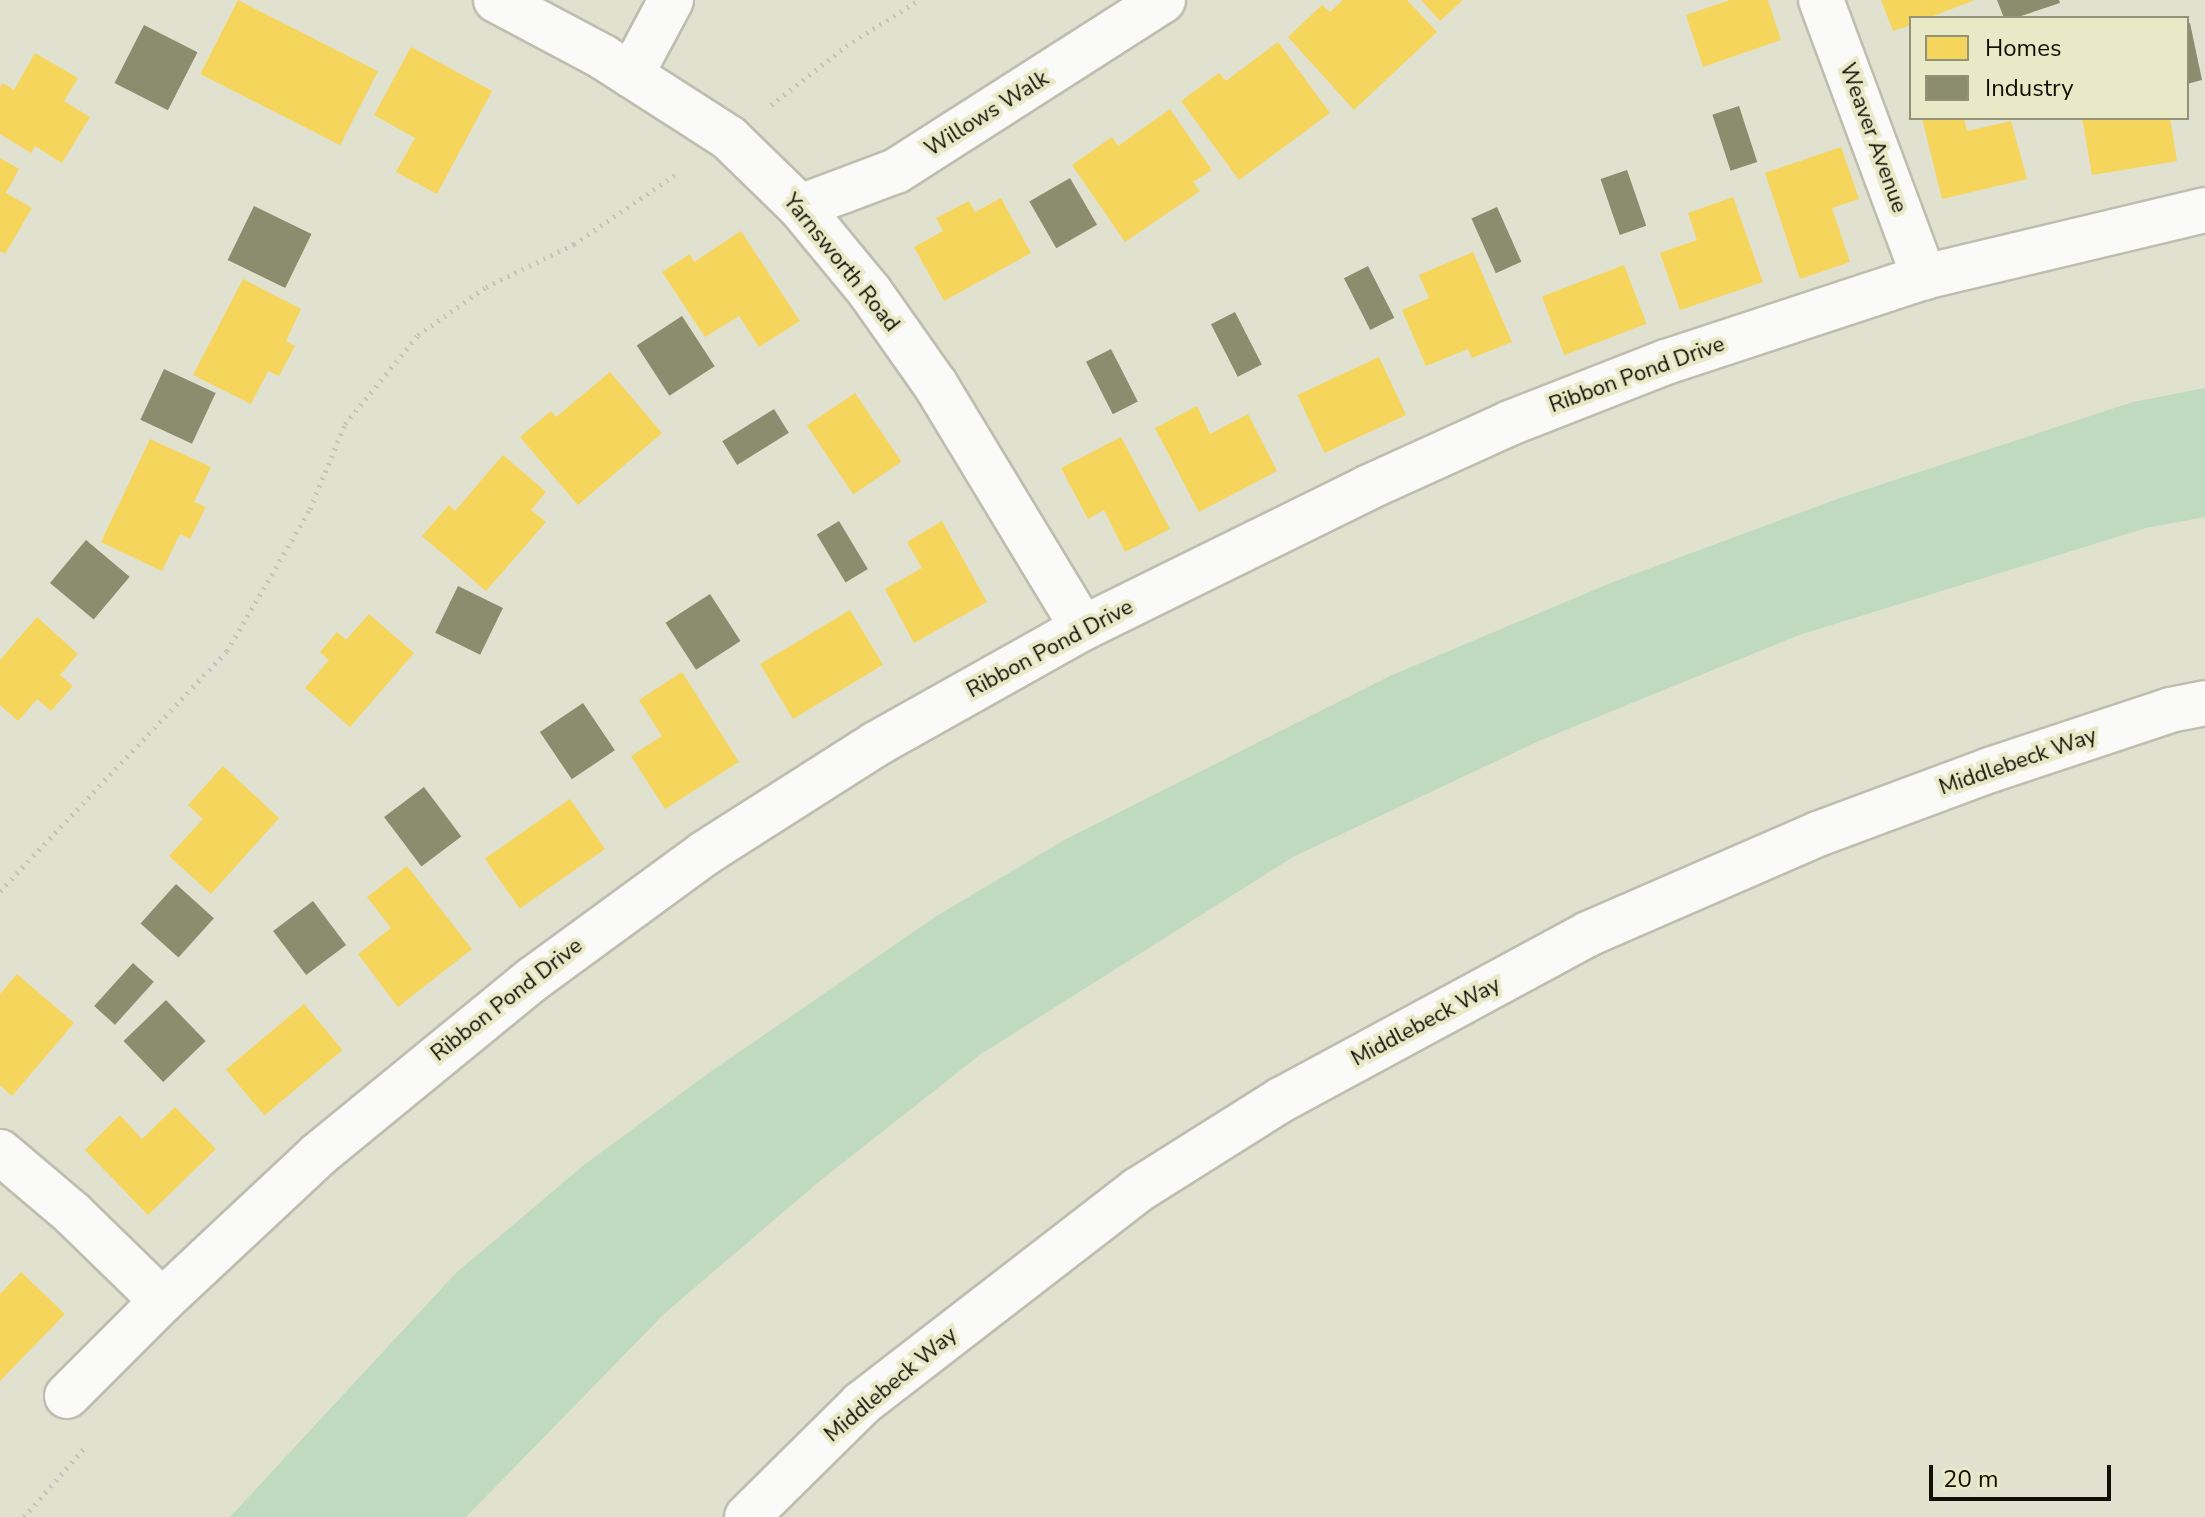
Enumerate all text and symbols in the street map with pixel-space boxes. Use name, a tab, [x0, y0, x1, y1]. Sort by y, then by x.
legend	[1909, 16, 2189, 120]
text: Homes	[1985, 32, 2061, 64]
street label: Weaver Avenue	[1834, 60, 1912, 216]
street label: Willows Walk	[920, 65, 1054, 163]
text: Industry	[1985, 72, 2074, 104]
street label: Yarnsworth Road	[777, 189, 905, 337]
street label: Ribbon Pond Drive	[1546, 331, 1728, 419]
street label: Ribbon Pond Drive	[962, 594, 1138, 704]
street label: Middlebeck Way	[1936, 723, 2100, 801]
street label: Ribbon Pond Drive	[426, 933, 588, 1067]
street label: Middlebeck Way	[1347, 972, 1505, 1072]
street label: Middlebeck Way	[819, 1322, 963, 1448]
scale bar	[1933, 1449, 2115, 1499]
text: 20 m	[1943, 1463, 1999, 1495]

